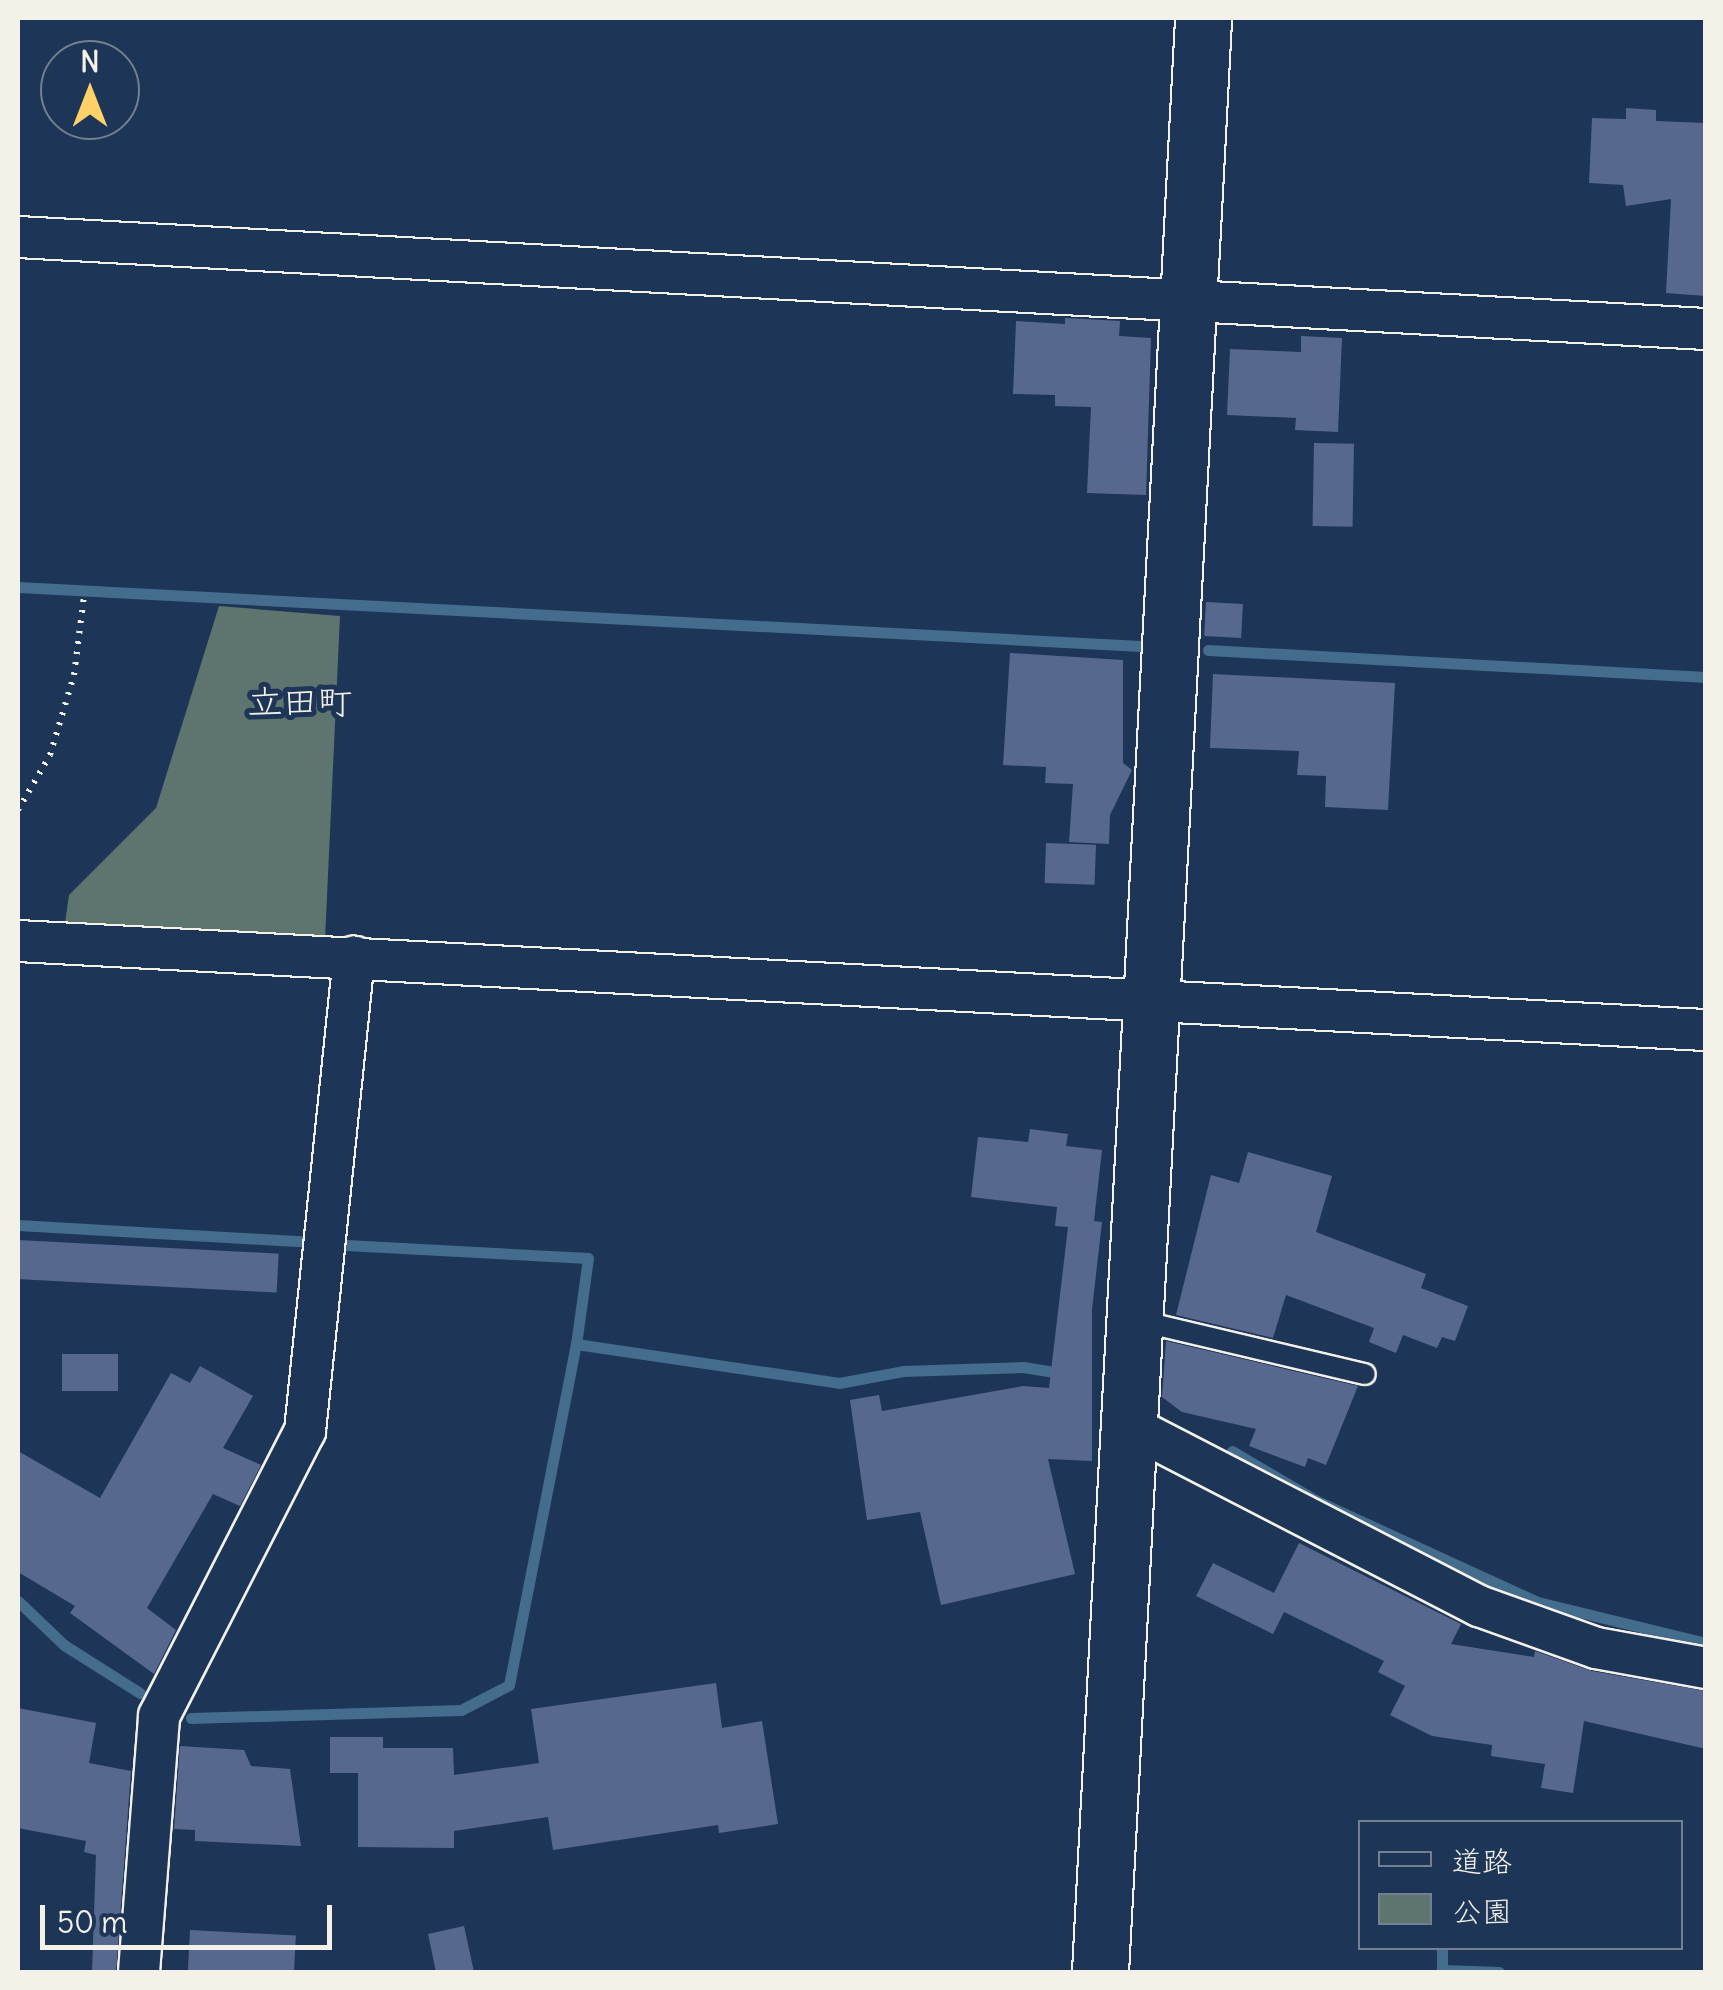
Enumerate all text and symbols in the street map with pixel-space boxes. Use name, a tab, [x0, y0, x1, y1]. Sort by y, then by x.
north arrow	[40, 40, 140, 140]
text: N	[80, 44, 100, 80]
district label: 立田町	[248, 680, 352, 722]
legend	[1358, 1820, 1683, 1950]
text: 道路	[1452, 1842, 1512, 1880]
scale bar	[45, 1885, 338, 1947]
text: 公園	[1452, 1892, 1512, 1930]
text: 50 m	[57, 1903, 127, 1941]

